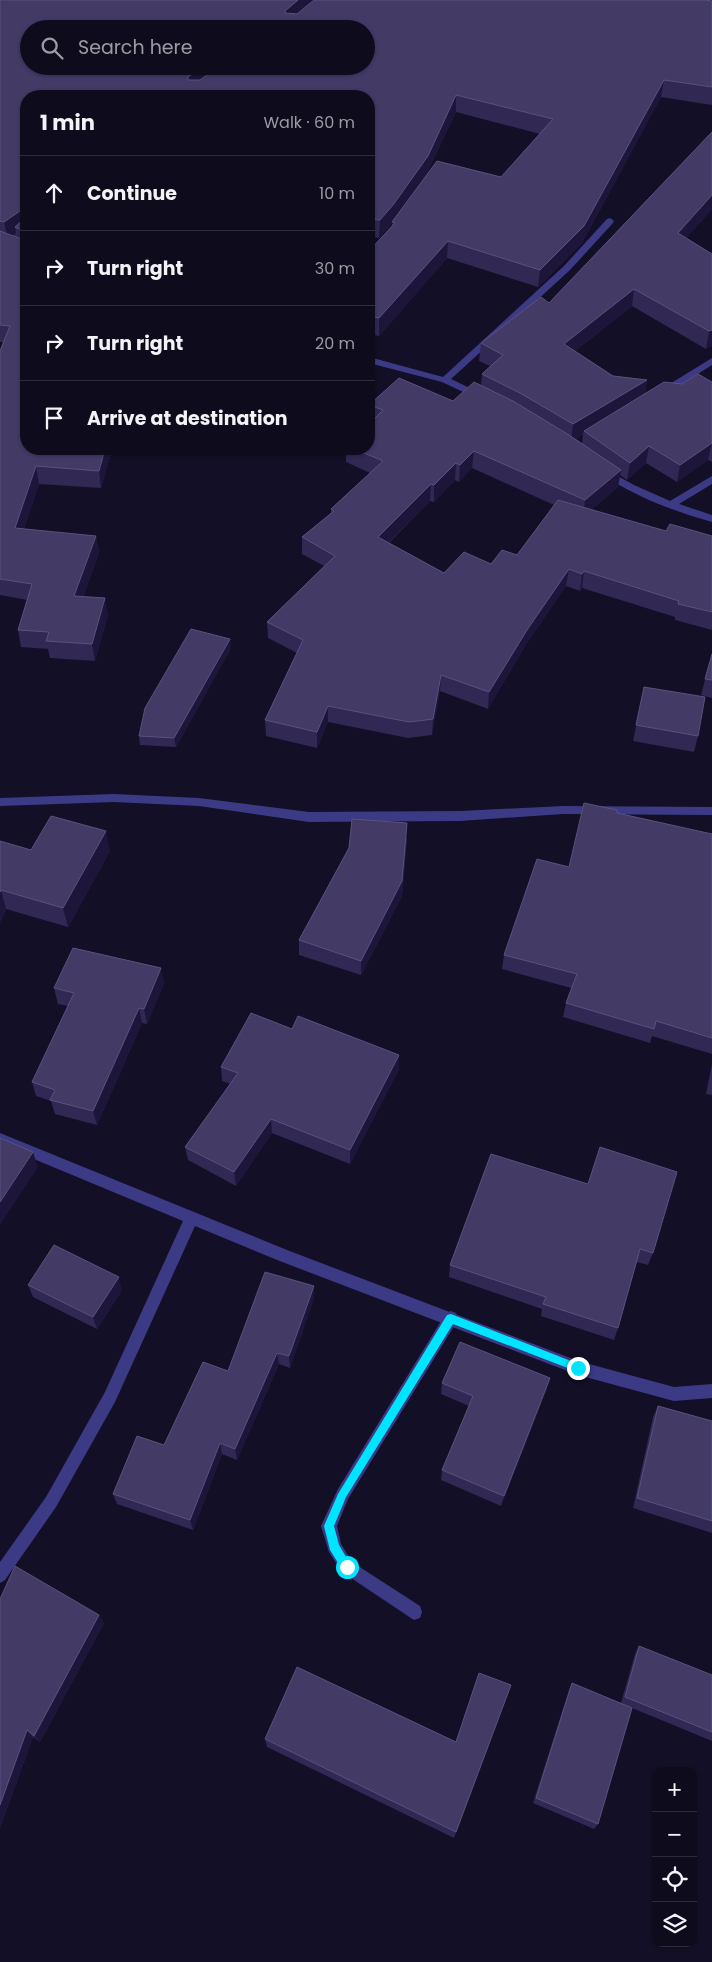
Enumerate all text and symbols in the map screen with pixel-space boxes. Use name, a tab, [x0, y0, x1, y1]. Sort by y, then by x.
search box	[20, 20, 375, 75]
icon: search	[38, 34, 66, 62]
text: Search here	[78, 34, 192, 61]
text: 1 min	[40, 108, 95, 137]
text: Walk · 60 m	[263, 111, 355, 134]
icon: ahead	[40, 179, 68, 207]
text: Continue	[87, 180, 177, 207]
text: 10 m	[319, 182, 355, 205]
icon: right	[40, 254, 68, 282]
text: Turn right	[87, 255, 183, 282]
text: 30 m	[315, 257, 355, 280]
icon: right	[40, 329, 68, 357]
text: Turn right	[87, 330, 183, 357]
text: 20 m	[315, 332, 355, 355]
icon: arrive	[40, 404, 68, 432]
text: Arrive at destination	[87, 405, 288, 432]
route end	[567, 1357, 590, 1380]
route start	[336, 1556, 359, 1579]
map controls	[652, 1767, 697, 1947]
button: +	[652, 1767, 697, 1812]
button: −	[652, 1812, 697, 1857]
button: locate	[652, 1857, 697, 1902]
button: layers	[652, 1902, 697, 1947]

